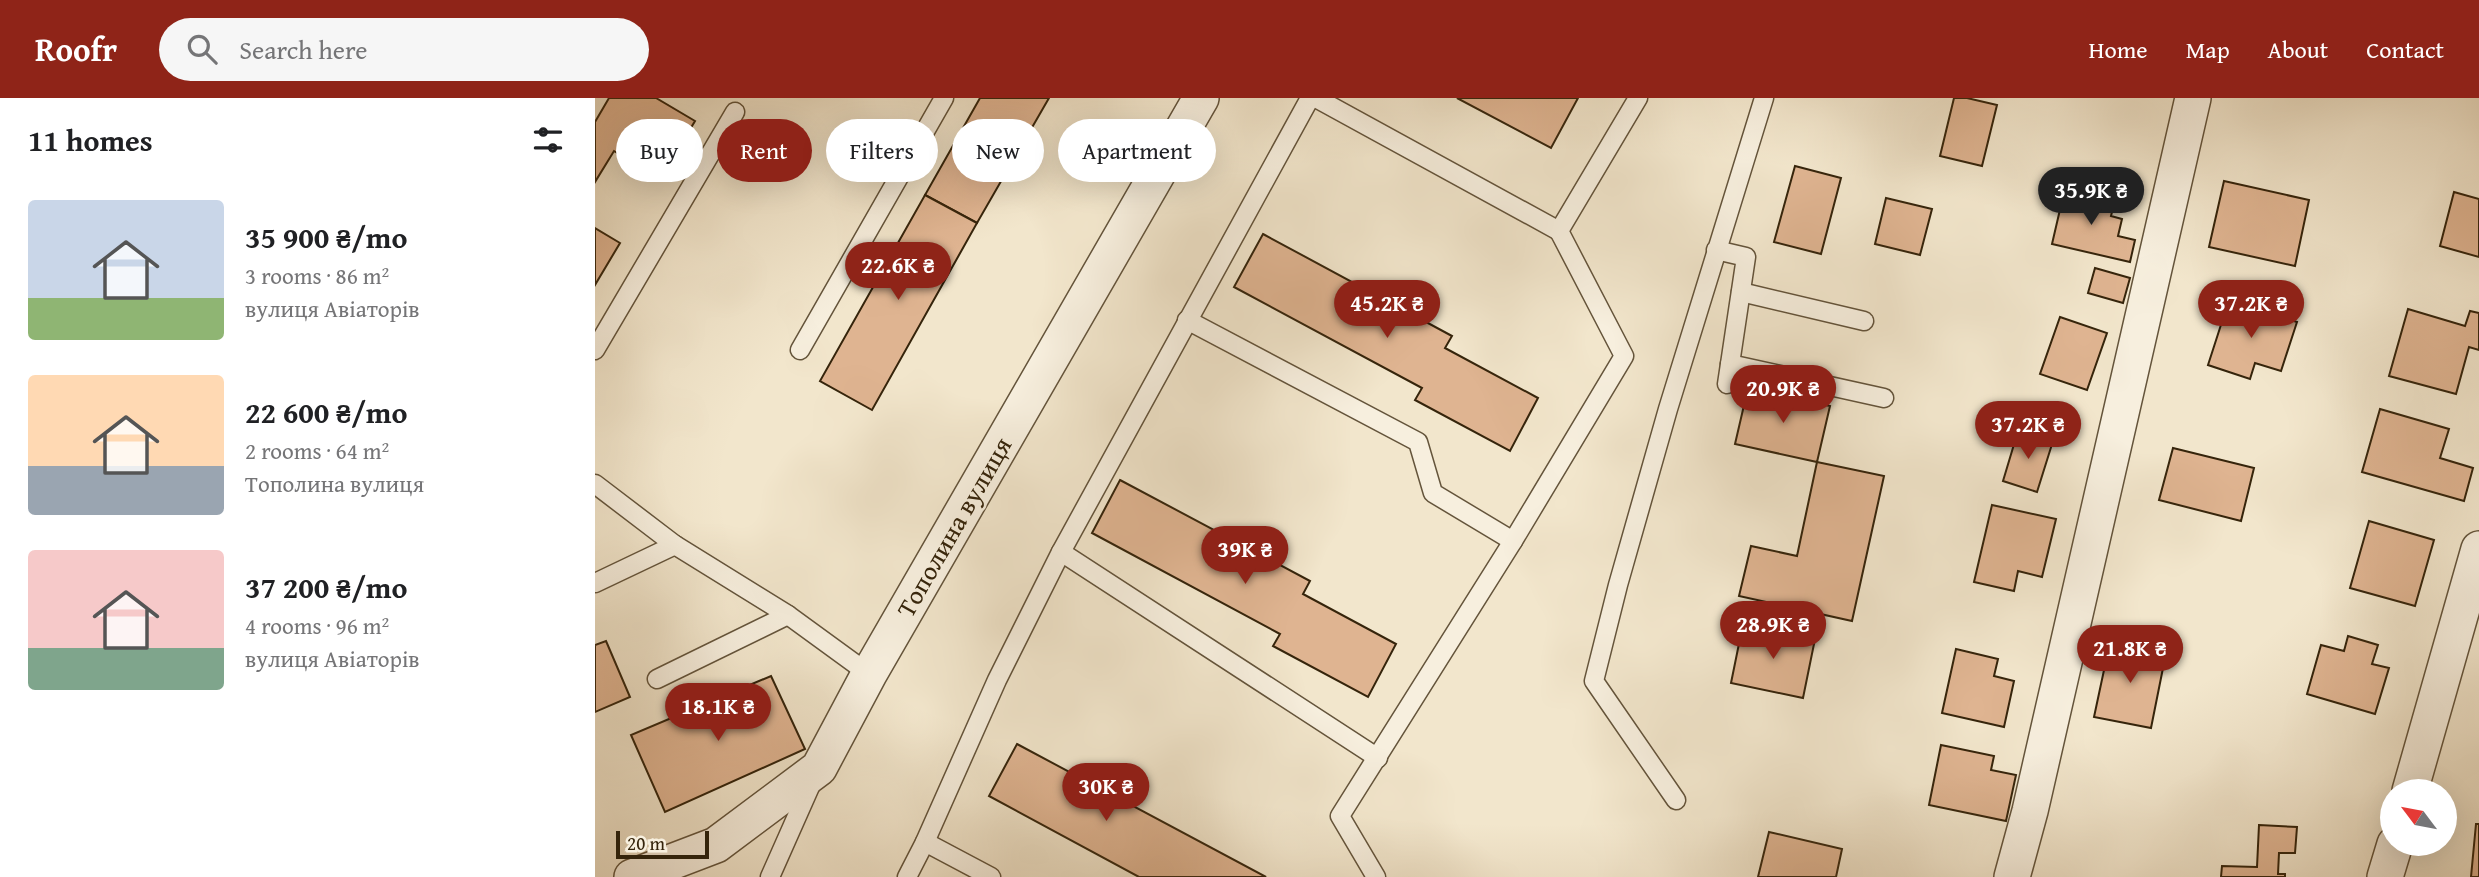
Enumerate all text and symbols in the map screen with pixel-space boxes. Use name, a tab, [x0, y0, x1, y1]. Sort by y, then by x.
search box	[159, 18, 649, 81]
text: Roofr	[35, 25, 117, 73]
icon: search	[183, 30, 221, 68]
text: Search here	[239, 30, 368, 69]
text: Home	[2089, 32, 2148, 67]
text: Map	[2186, 32, 2230, 67]
text: About	[2268, 32, 2328, 67]
text: Contact	[2366, 32, 2444, 67]
text: 11 homes	[28, 118, 153, 162]
chip: Buy	[616, 119, 703, 182]
chip: Rent	[717, 119, 812, 182]
chip: Filters	[826, 119, 938, 182]
chip: New	[952, 119, 1044, 182]
chip: Apartment	[1058, 119, 1216, 182]
icon: filters	[529, 121, 567, 159]
pin: 35.9K ₴	[2026, 167, 2156, 227]
text: 35.9K ₴	[2054, 173, 2128, 206]
text: 35 900 ₴/mo	[245, 215, 408, 259]
icon: home	[84, 228, 168, 312]
pin: 22.6K ₴	[833, 242, 963, 302]
text: 22.6K ₴	[861, 248, 935, 281]
text: 3 rooms · 86 m²	[245, 259, 389, 292]
pin: 45.2K ₴	[1322, 280, 1452, 340]
pin: 37.2K ₴	[2186, 280, 2316, 340]
text: 45.2K ₴	[1350, 286, 1424, 319]
text: 37.2K ₴	[2214, 286, 2288, 319]
text: вулиця Авіаторів	[245, 292, 420, 325]
pin: 20.9K ₴	[1718, 366, 1848, 425]
text: 20.9K ₴	[1746, 371, 1820, 404]
text: 22 600 ₴/mo	[245, 390, 408, 434]
pin: 37.2K ₴	[1963, 402, 2093, 461]
icon: home	[84, 403, 168, 487]
text: 37.2K ₴	[1991, 407, 2065, 440]
street label: Тополина вулиця	[886, 429, 1021, 624]
text: 2 rooms · 64 m²	[245, 434, 389, 467]
text: Тополина вулиця	[245, 467, 424, 500]
pin: 39K ₴	[1196, 526, 1294, 586]
text: 39K ₴	[1217, 532, 1273, 565]
text: 37 200 ₴/mo	[245, 565, 408, 609]
icon: home	[84, 578, 168, 662]
pin: 28.9K ₴	[1708, 602, 1838, 661]
text: 28.9K ₴	[1736, 607, 1810, 640]
text: 4 rooms · 96 m²	[245, 609, 389, 642]
pin: 21.8K ₴	[2065, 626, 2195, 685]
text: 21.8K ₴	[2093, 631, 2167, 664]
text: вулиця Авіаторів	[245, 642, 420, 675]
pin: 18.1K ₴	[653, 684, 783, 743]
text: 18.1K ₴	[681, 689, 755, 722]
pin: 30K ₴	[1057, 764, 1155, 823]
text: 30K ₴	[1078, 769, 1134, 802]
north arrow	[2380, 779, 2457, 856]
map controls	[2380, 779, 2457, 856]
scale bar	[616, 828, 709, 860]
text: 20 m	[627, 829, 665, 857]

